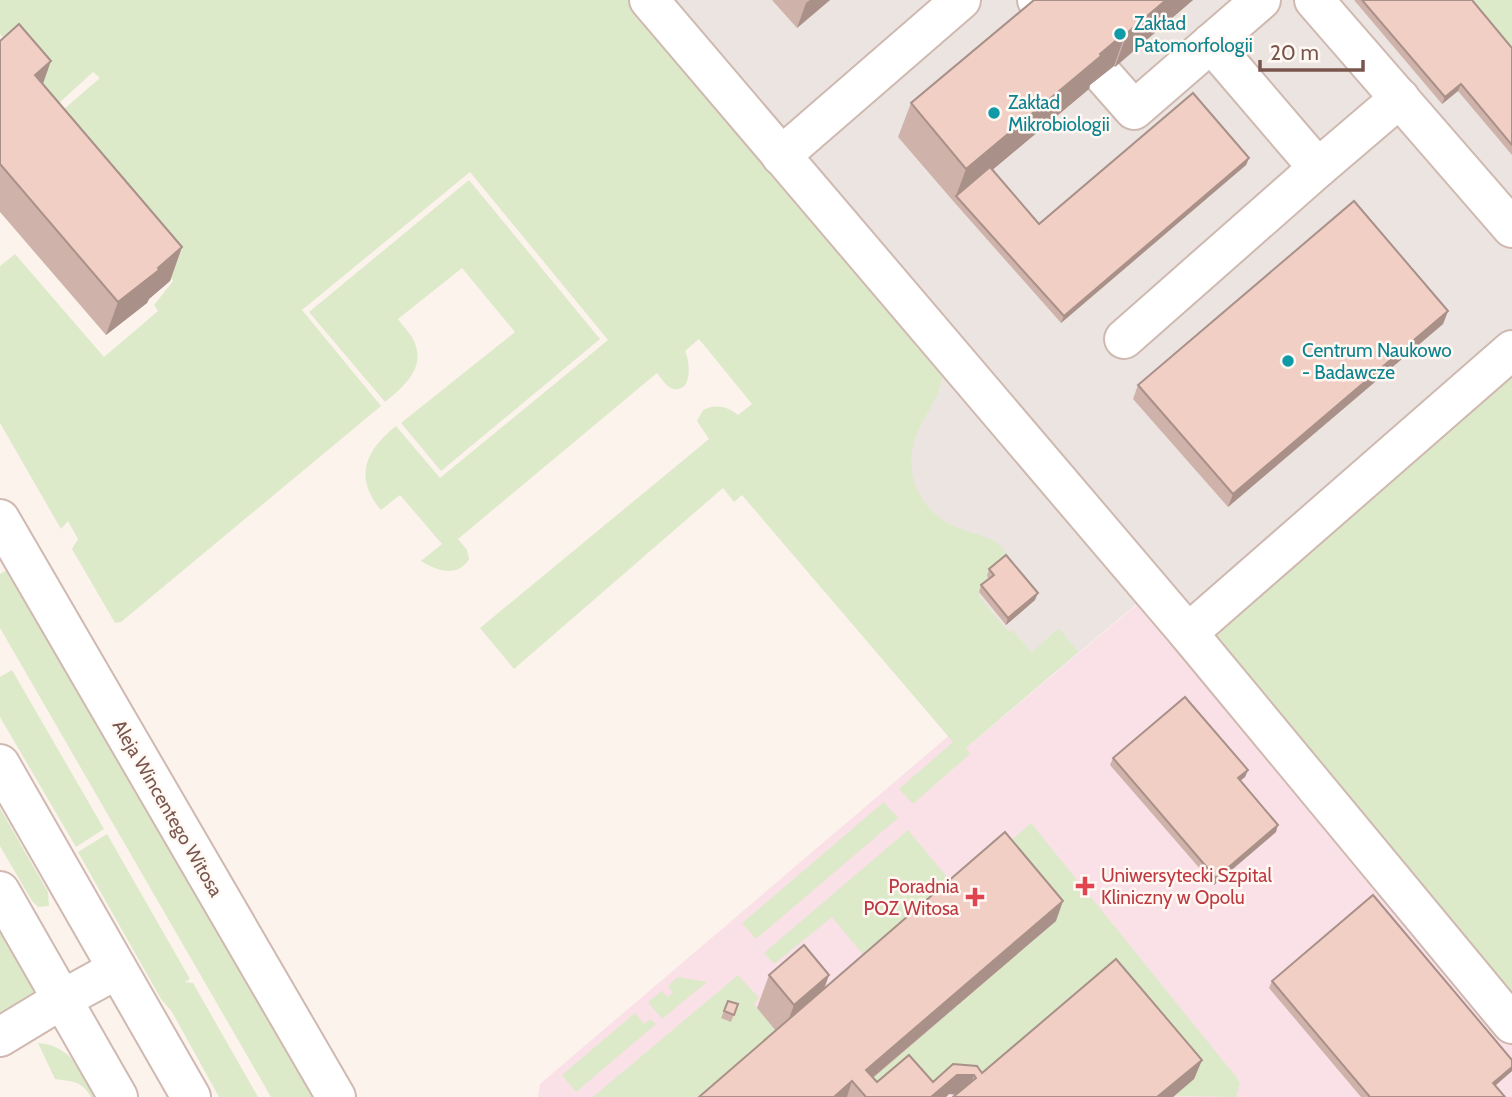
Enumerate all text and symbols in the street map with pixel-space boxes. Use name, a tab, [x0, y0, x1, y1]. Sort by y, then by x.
place label: Zakład Patomorfologii	[1134, 12, 1253, 57]
marker: Zakład Patomorfologii	[1112, 26, 1128, 42]
scale bar	[1260, 28, 1363, 72]
text: 20 m	[1270, 40, 1319, 65]
place label: Zakład Mikrobiologii	[1008, 91, 1110, 136]
marker: Zakład Mikrobiologii	[986, 105, 1002, 121]
place label: Centrum Naukowo - Badawcze	[1302, 339, 1452, 384]
marker: Centrum Naukowo - Badawcze	[1280, 353, 1296, 369]
street label: Aleja Wincentego Witosa	[108, 716, 228, 901]
place label: Uniwersytecki Szpital Kliniczny w Opolu	[1101, 864, 1272, 909]
place label: Poradnia POZ Witosa	[863, 875, 959, 920]
marker: Uniwersytecki Szpital Kliniczny w Opolu	[1075, 876, 1095, 896]
marker: Poradnia POZ Witosa	[965, 887, 985, 907]

